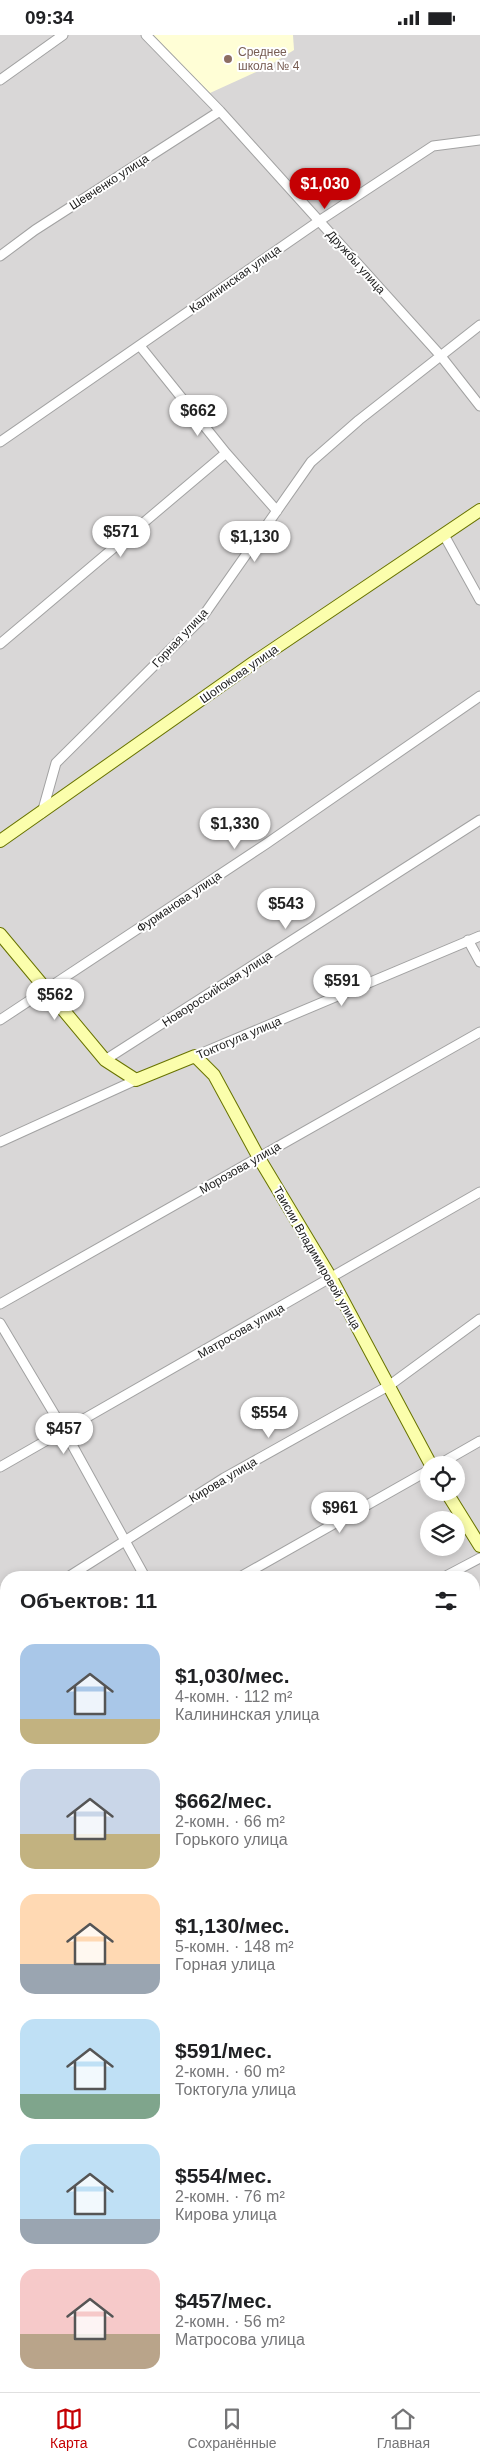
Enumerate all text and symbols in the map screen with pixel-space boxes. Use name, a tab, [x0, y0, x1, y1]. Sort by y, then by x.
text: 09:34	[25, 7, 74, 28]
place label: Среднее школа № 4	[238, 45, 300, 73]
marker: Среднее школа № 4	[222, 53, 234, 65]
street label: Шевченко улица	[67, 151, 151, 213]
pin: $1,030	[284, 167, 366, 210]
text: $1,030	[301, 175, 349, 192]
street label: Дружбы улица	[324, 227, 388, 297]
street label: Калининская улица	[187, 242, 284, 316]
pin: $662	[168, 395, 228, 437]
text: $662	[180, 402, 216, 419]
pin: $571	[91, 515, 151, 558]
pin: $1,130	[214, 521, 296, 563]
text: $571	[103, 523, 139, 540]
text: $1,130	[231, 528, 279, 545]
street label: Горная улица	[149, 606, 211, 670]
street label: Шопокова улица	[197, 642, 281, 706]
pin: $1,330	[194, 807, 276, 850]
text: $1,330	[211, 815, 259, 832]
street label: Фурманова улица	[134, 868, 224, 936]
pin: $543	[256, 887, 316, 930]
text: $543	[268, 895, 304, 912]
street label: Новороссийская улица	[160, 948, 275, 1030]
pin: $591	[312, 965, 372, 1007]
text: $591	[324, 972, 360, 989]
pin: $562	[25, 979, 85, 1021]
text: $562	[37, 986, 73, 1003]
street label: Токтогула улица	[195, 1014, 284, 1062]
street label: Морозова улица	[197, 1139, 283, 1197]
street label: Таисии Владимировой улица	[270, 1184, 364, 1332]
street label: Матросова улица	[195, 1300, 287, 1361]
pin: $554	[239, 1397, 299, 1439]
text: $554	[251, 1404, 287, 1421]
pin: $457	[34, 1413, 94, 1455]
text: $457	[46, 1420, 82, 1437]
street label: Кирова улица	[187, 1454, 260, 1506]
map controls	[420, 1456, 465, 1556]
button: locate	[420, 1456, 465, 1501]
pin: $961	[310, 1491, 370, 1534]
text: $961	[322, 1499, 358, 1516]
button: layers	[420, 1511, 465, 1556]
icon: filters	[432, 1587, 460, 1615]
text: Объектов: 11	[20, 1589, 157, 1612]
icon: home	[60, 1664, 120, 1724]
text: $1,030/мес.	[175, 1664, 290, 1687]
text: 4-комн. · 112 m²	[175, 1688, 292, 1705]
text: Калининская улица	[175, 1706, 319, 1723]
icon: home	[60, 1789, 120, 1849]
text: $662/мес.	[175, 1789, 272, 1812]
text: 2-комн. · 66 m²	[175, 1813, 285, 1830]
text: Горького улица	[175, 1831, 288, 1848]
icon: home	[60, 1914, 120, 1974]
text: $1,130/мес.	[175, 1914, 290, 1937]
text: 5-комн. · 148 m²	[175, 1938, 294, 1955]
text: Горная улица	[175, 1956, 275, 1973]
icon: home	[60, 2039, 120, 2099]
text: $591/мес.	[175, 2039, 272, 2062]
text: 2-комн. · 60 m²	[175, 2063, 285, 2080]
text: Токтогула улица	[175, 2081, 296, 2098]
icon: home	[60, 2164, 120, 2224]
text: $554/мес.	[175, 2164, 272, 2187]
text: 2-комн. · 76 m²	[175, 2188, 285, 2205]
text: Кирова улица	[175, 2206, 277, 2223]
icon: home	[60, 2289, 120, 2349]
text: $457/мес.	[175, 2289, 272, 2312]
text: 2-комн. · 56 m²	[175, 2313, 285, 2330]
text: Матросова улица	[175, 2331, 305, 2348]
tab: Карта	[50, 2405, 87, 2451]
tab: Сохранённые	[188, 2405, 277, 2451]
tab: Главная	[377, 2405, 430, 2451]

